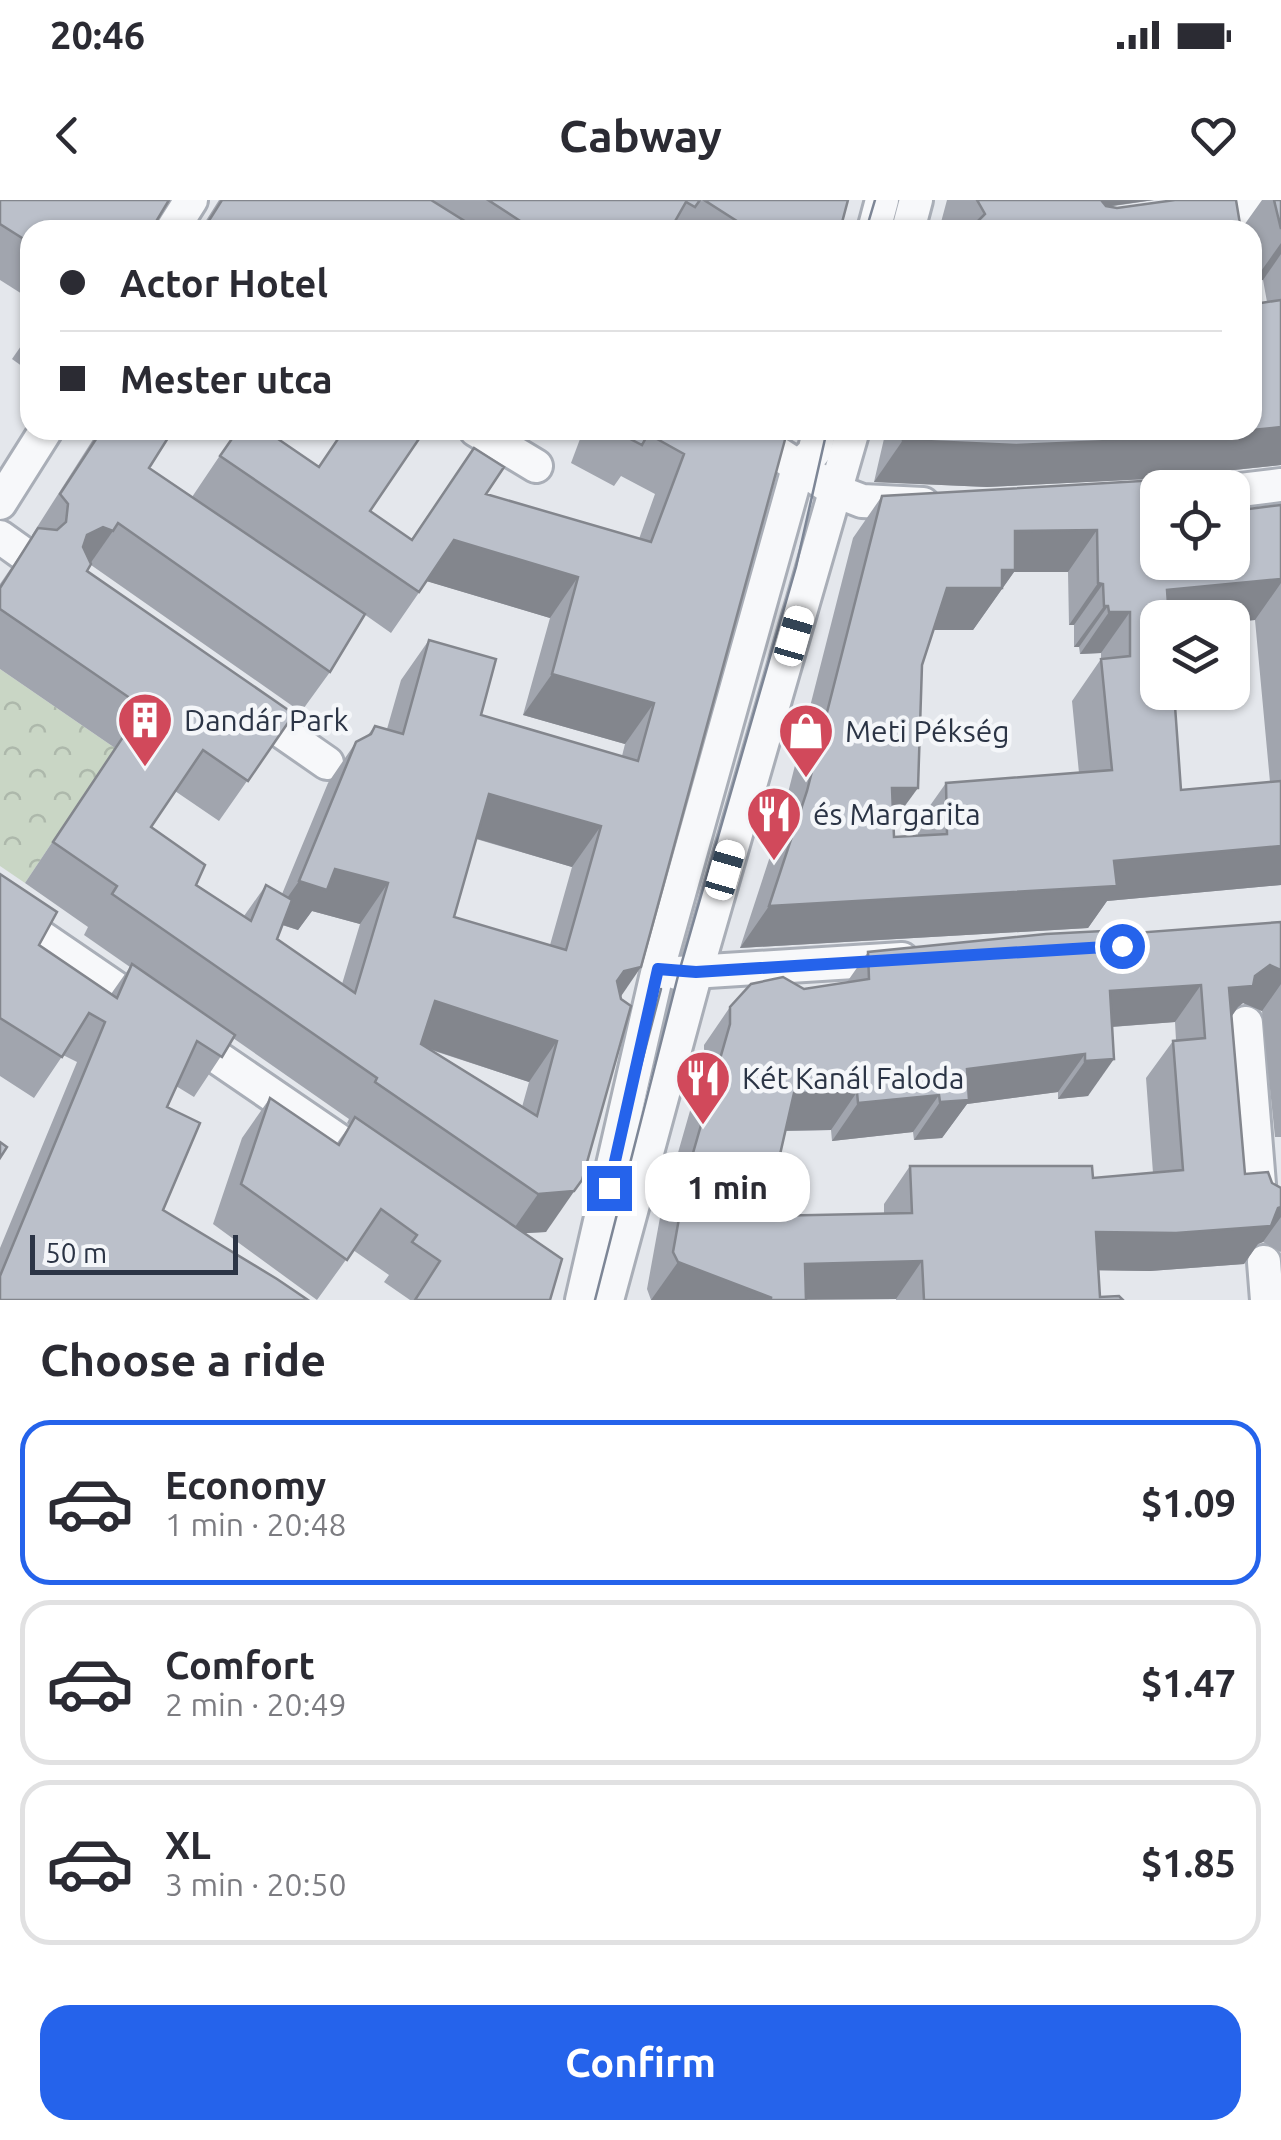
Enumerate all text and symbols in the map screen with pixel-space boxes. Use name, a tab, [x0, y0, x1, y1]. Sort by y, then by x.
text: 20:46	[50, 14, 145, 56]
icon: back	[40, 108, 95, 163]
icon: heart	[1186, 108, 1241, 163]
text: Cabway	[559, 110, 722, 161]
text: Actor Hotel	[120, 262, 328, 304]
text: Mester utca	[120, 358, 333, 400]
map controls	[1140, 470, 1250, 710]
button: locate	[1140, 470, 1250, 580]
button: layers	[1140, 600, 1250, 710]
car	[771, 603, 817, 669]
building icon: Dandár Park	[115, 690, 175, 769]
shop icon: Meti Pékség	[776, 701, 836, 780]
place label: Dandár Park	[184, 703, 349, 737]
place label: Meti Pékség	[845, 714, 1009, 748]
restaurant icon: és Margarita	[744, 784, 804, 863]
place label: és Margarita	[813, 797, 981, 831]
car	[702, 837, 748, 903]
route start	[1100, 924, 1145, 969]
restaurant icon: Két Kanál Faloda	[673, 1048, 733, 1127]
place label: Két Kanál Faloda	[742, 1061, 964, 1095]
callout: 1 min	[644, 1153, 809, 1223]
route end	[587, 1166, 632, 1211]
text: 1 min	[687, 1169, 768, 1205]
scale bar	[30, 1230, 238, 1274]
text: 50 m	[45, 1237, 107, 1268]
text: Choose a ride	[40, 1334, 326, 1385]
icon: car	[45, 1458, 135, 1548]
text: Economy	[165, 1464, 326, 1506]
text: $1.09	[1141, 1482, 1236, 1524]
text: 1 min · 20:48	[165, 1506, 347, 1542]
icon: car	[45, 1638, 135, 1728]
text: Comfort	[165, 1644, 315, 1686]
text: $1.47	[1141, 1662, 1236, 1704]
text: 2 min · 20:49	[165, 1686, 347, 1722]
icon: car	[45, 1818, 135, 1908]
text: XL	[165, 1824, 211, 1866]
text: $1.85	[1141, 1842, 1236, 1884]
text: 3 min · 20:50	[165, 1866, 347, 1902]
button: Confirm	[40, 2005, 1241, 2120]

